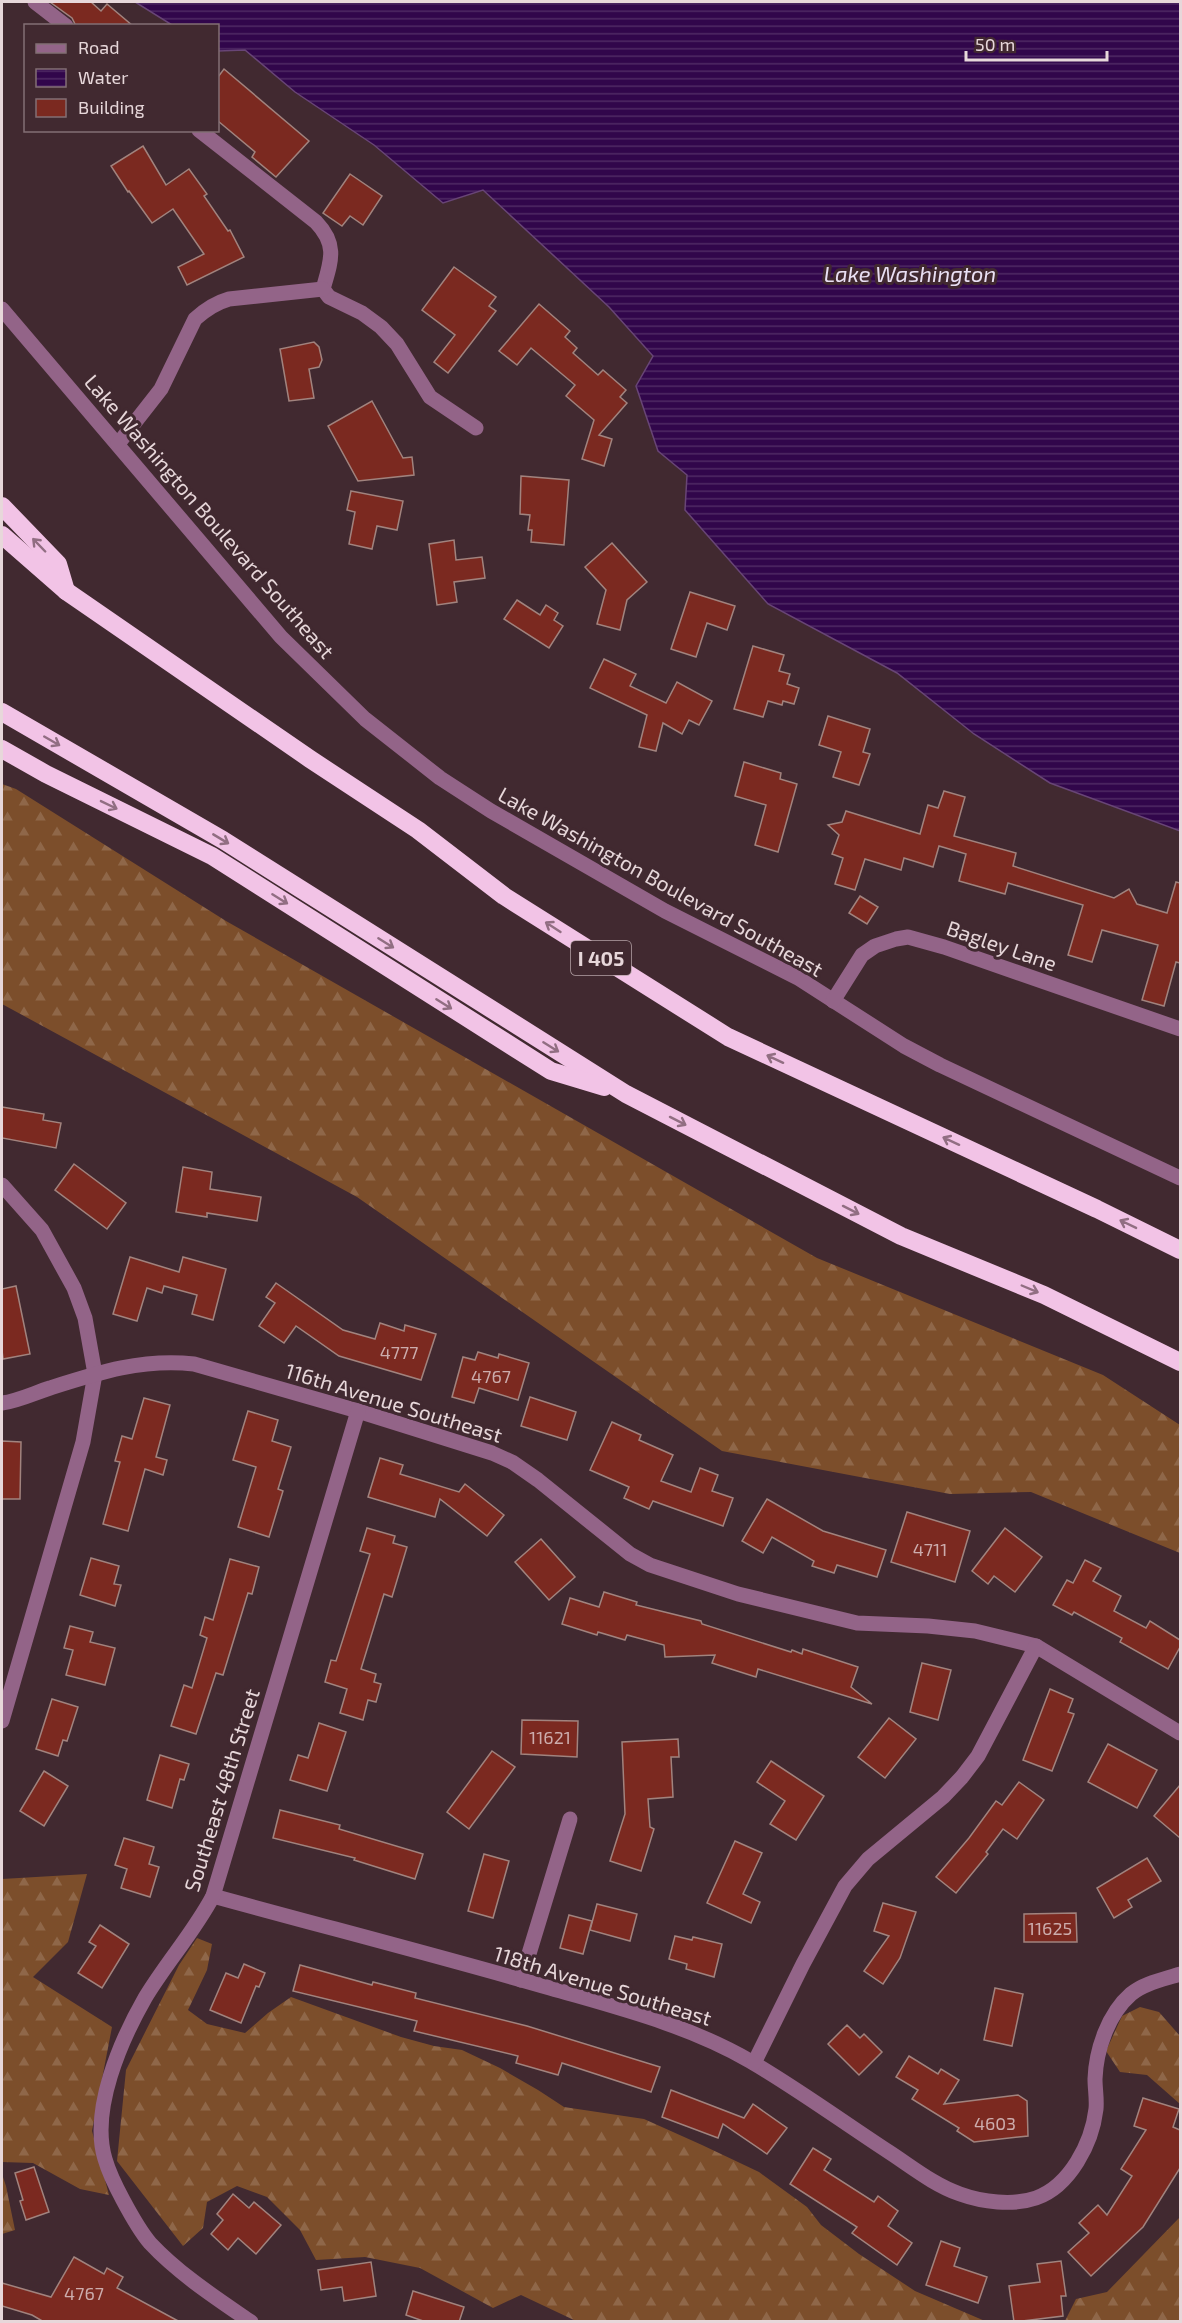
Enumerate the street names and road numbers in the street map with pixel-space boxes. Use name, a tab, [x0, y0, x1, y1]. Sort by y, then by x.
street label: Lake Washington Boulevard Southeast	[80, 369, 340, 663]
street label: Lake Washington Boulevard Southeast	[494, 781, 828, 981]
street label: Bagley Lane	[944, 914, 1060, 976]
road number: I 405	[571, 941, 631, 975]
street label: 116th Avenue Southeast	[283, 1357, 505, 1447]
street label: Southeast 48th Street	[178, 1685, 264, 1895]
street label: 118th Avenue Southeast	[491, 1940, 715, 2030]

